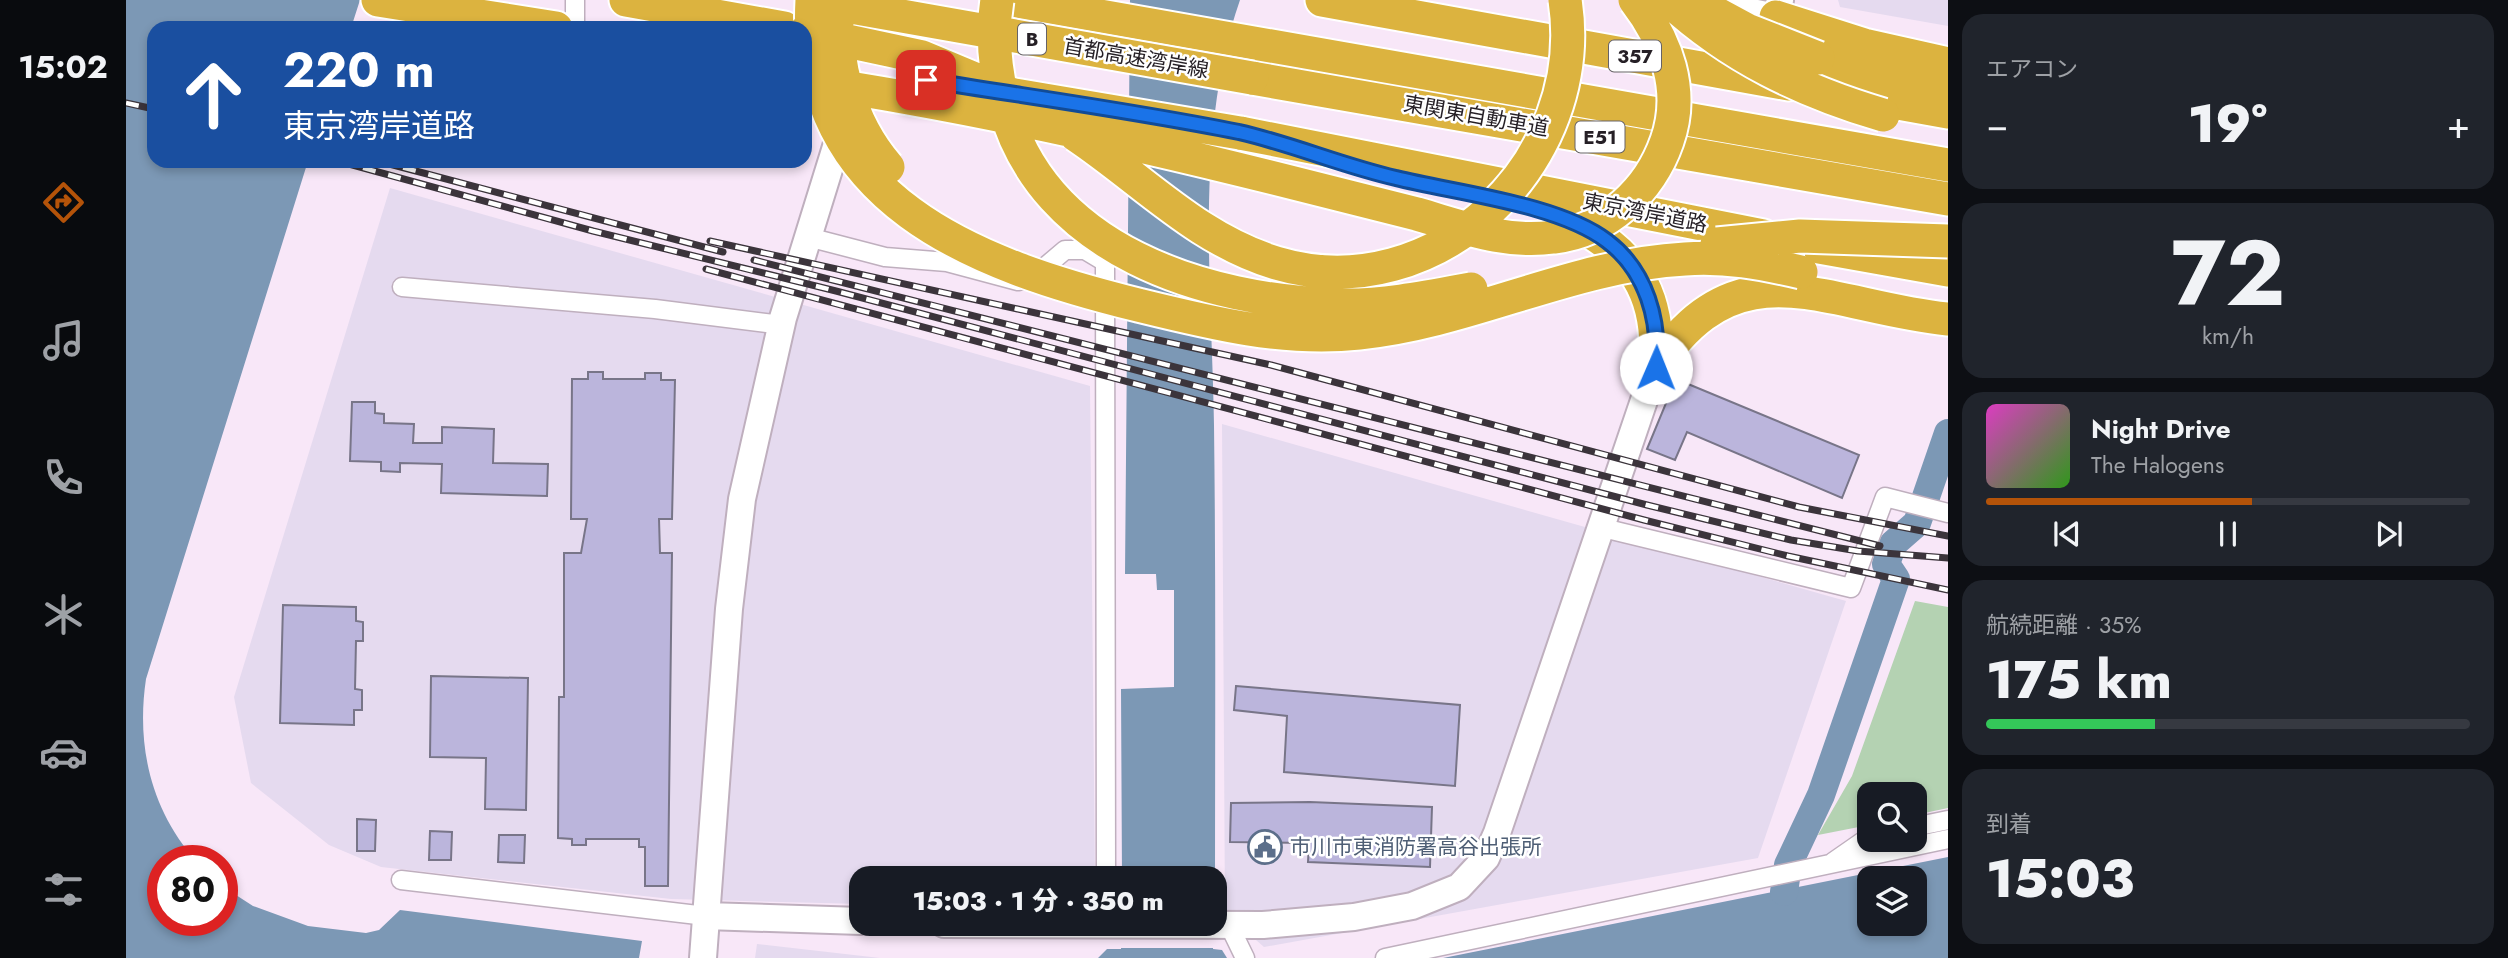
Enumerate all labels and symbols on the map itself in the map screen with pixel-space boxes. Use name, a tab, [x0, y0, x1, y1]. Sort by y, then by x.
road number: B	[1018, 23, 1046, 54]
street label: 首都高速湾岸線	[1061, 30, 1211, 86]
road number: 357	[1609, 40, 1661, 72]
pin	[896, 50, 956, 110]
street label: 東関東自動車道	[1401, 88, 1551, 144]
road number: E51	[1576, 122, 1624, 153]
street label: 東京湾岸道路	[1580, 186, 1710, 240]
position arrow	[1619, 331, 1693, 405]
public building icon: 市川市東消防署高谷出張所	[1246, 828, 1284, 866]
place label: 市川市東消防署高谷出張所	[1290, 832, 1542, 862]
speed limit sign: 80	[147, 845, 238, 936]

